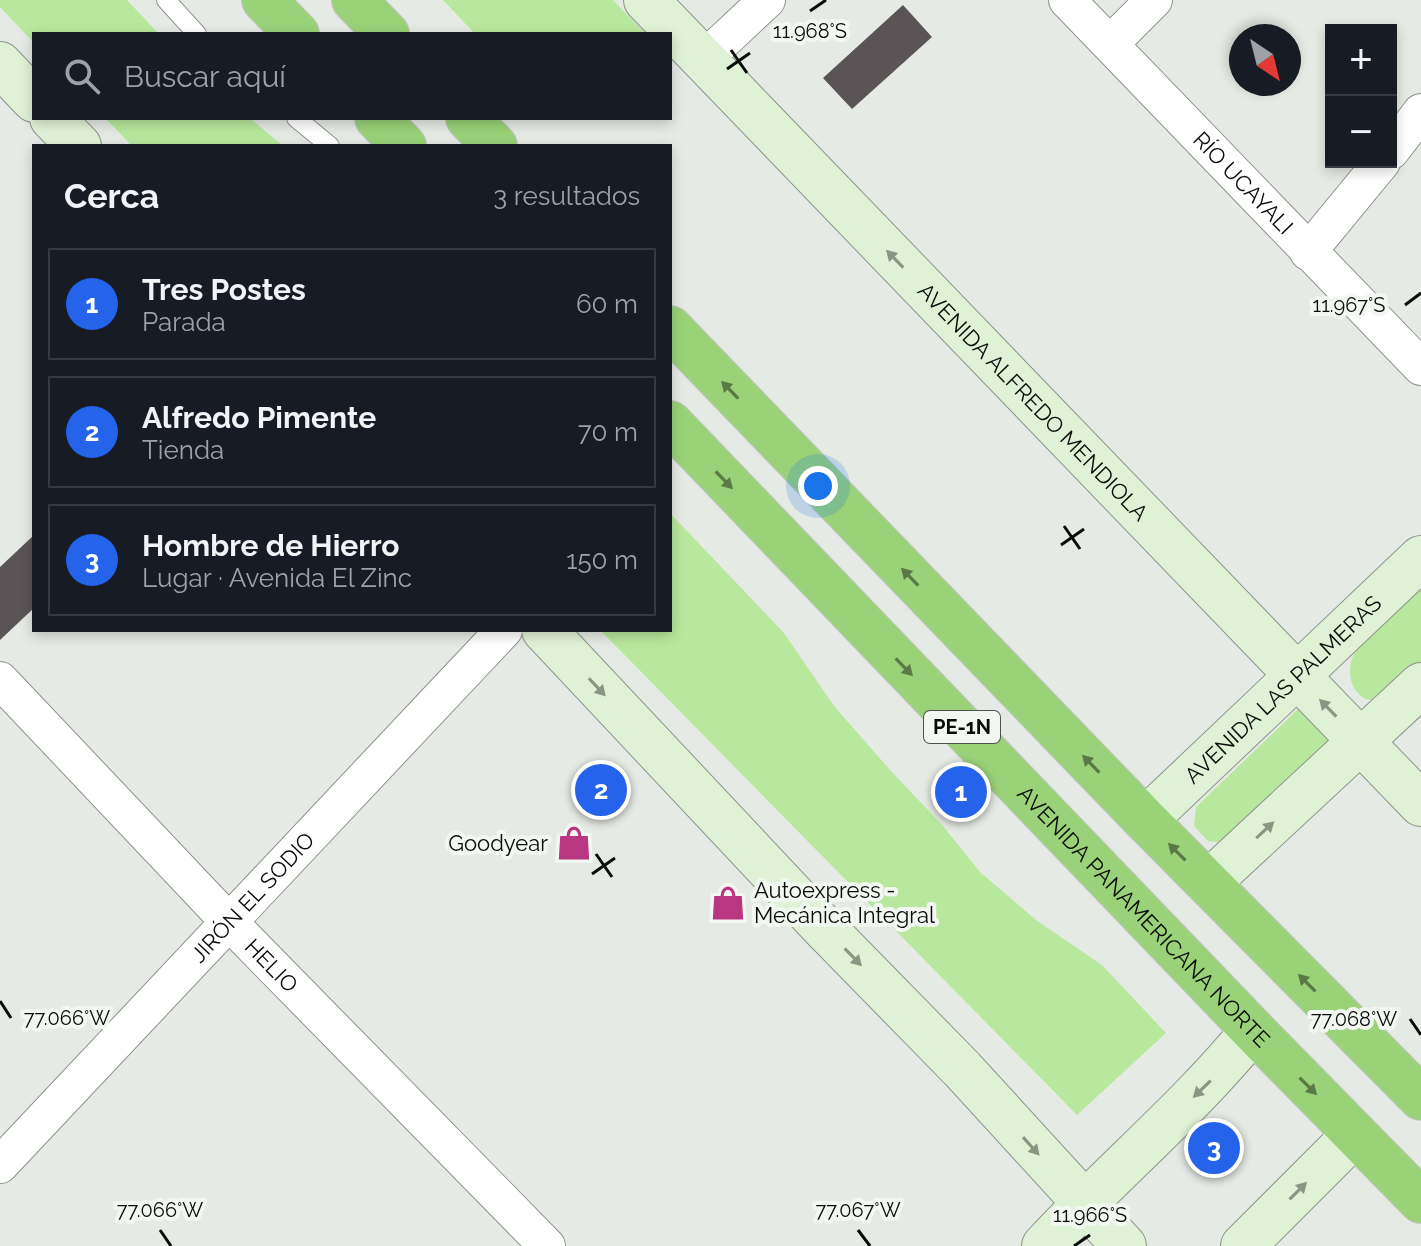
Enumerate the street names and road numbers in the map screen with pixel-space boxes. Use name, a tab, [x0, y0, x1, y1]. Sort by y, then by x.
street label: RÍO UCAYALI	[1188, 126, 1299, 239]
street label: AVENIDA ALFREDO MENDIOLA	[913, 277, 1154, 526]
street label: AVENIDA LAS PALMERAS	[1179, 590, 1386, 789]
road number: PE-1N	[924, 711, 1000, 743]
street label: AVENIDA PANAMERICANA NORTE	[1012, 780, 1275, 1052]
street label: JIRÓN EL SODIO	[185, 827, 320, 967]
street label: HELIO	[240, 933, 303, 998]

